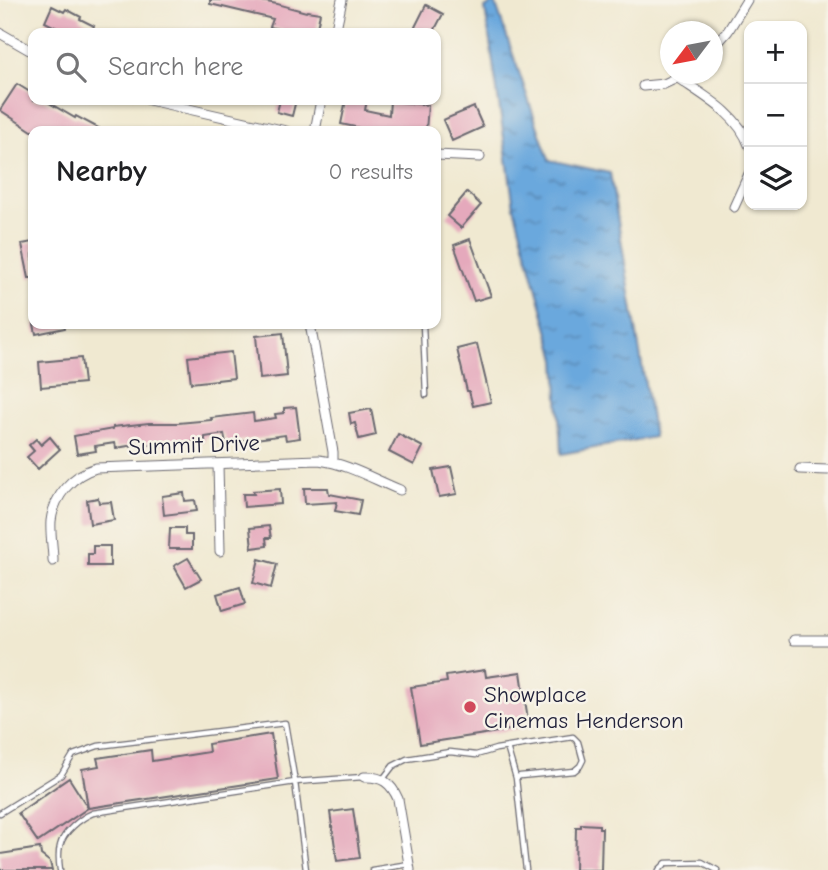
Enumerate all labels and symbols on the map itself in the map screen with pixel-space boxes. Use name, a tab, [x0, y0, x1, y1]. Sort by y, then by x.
north arrow	[660, 21, 723, 84]
street label: Summit Drive	[128, 429, 260, 461]
place label: Showplace Cinemas Henderson	[484, 681, 684, 734]
marker: Showplace Cinemas Henderson	[462, 699, 478, 715]

